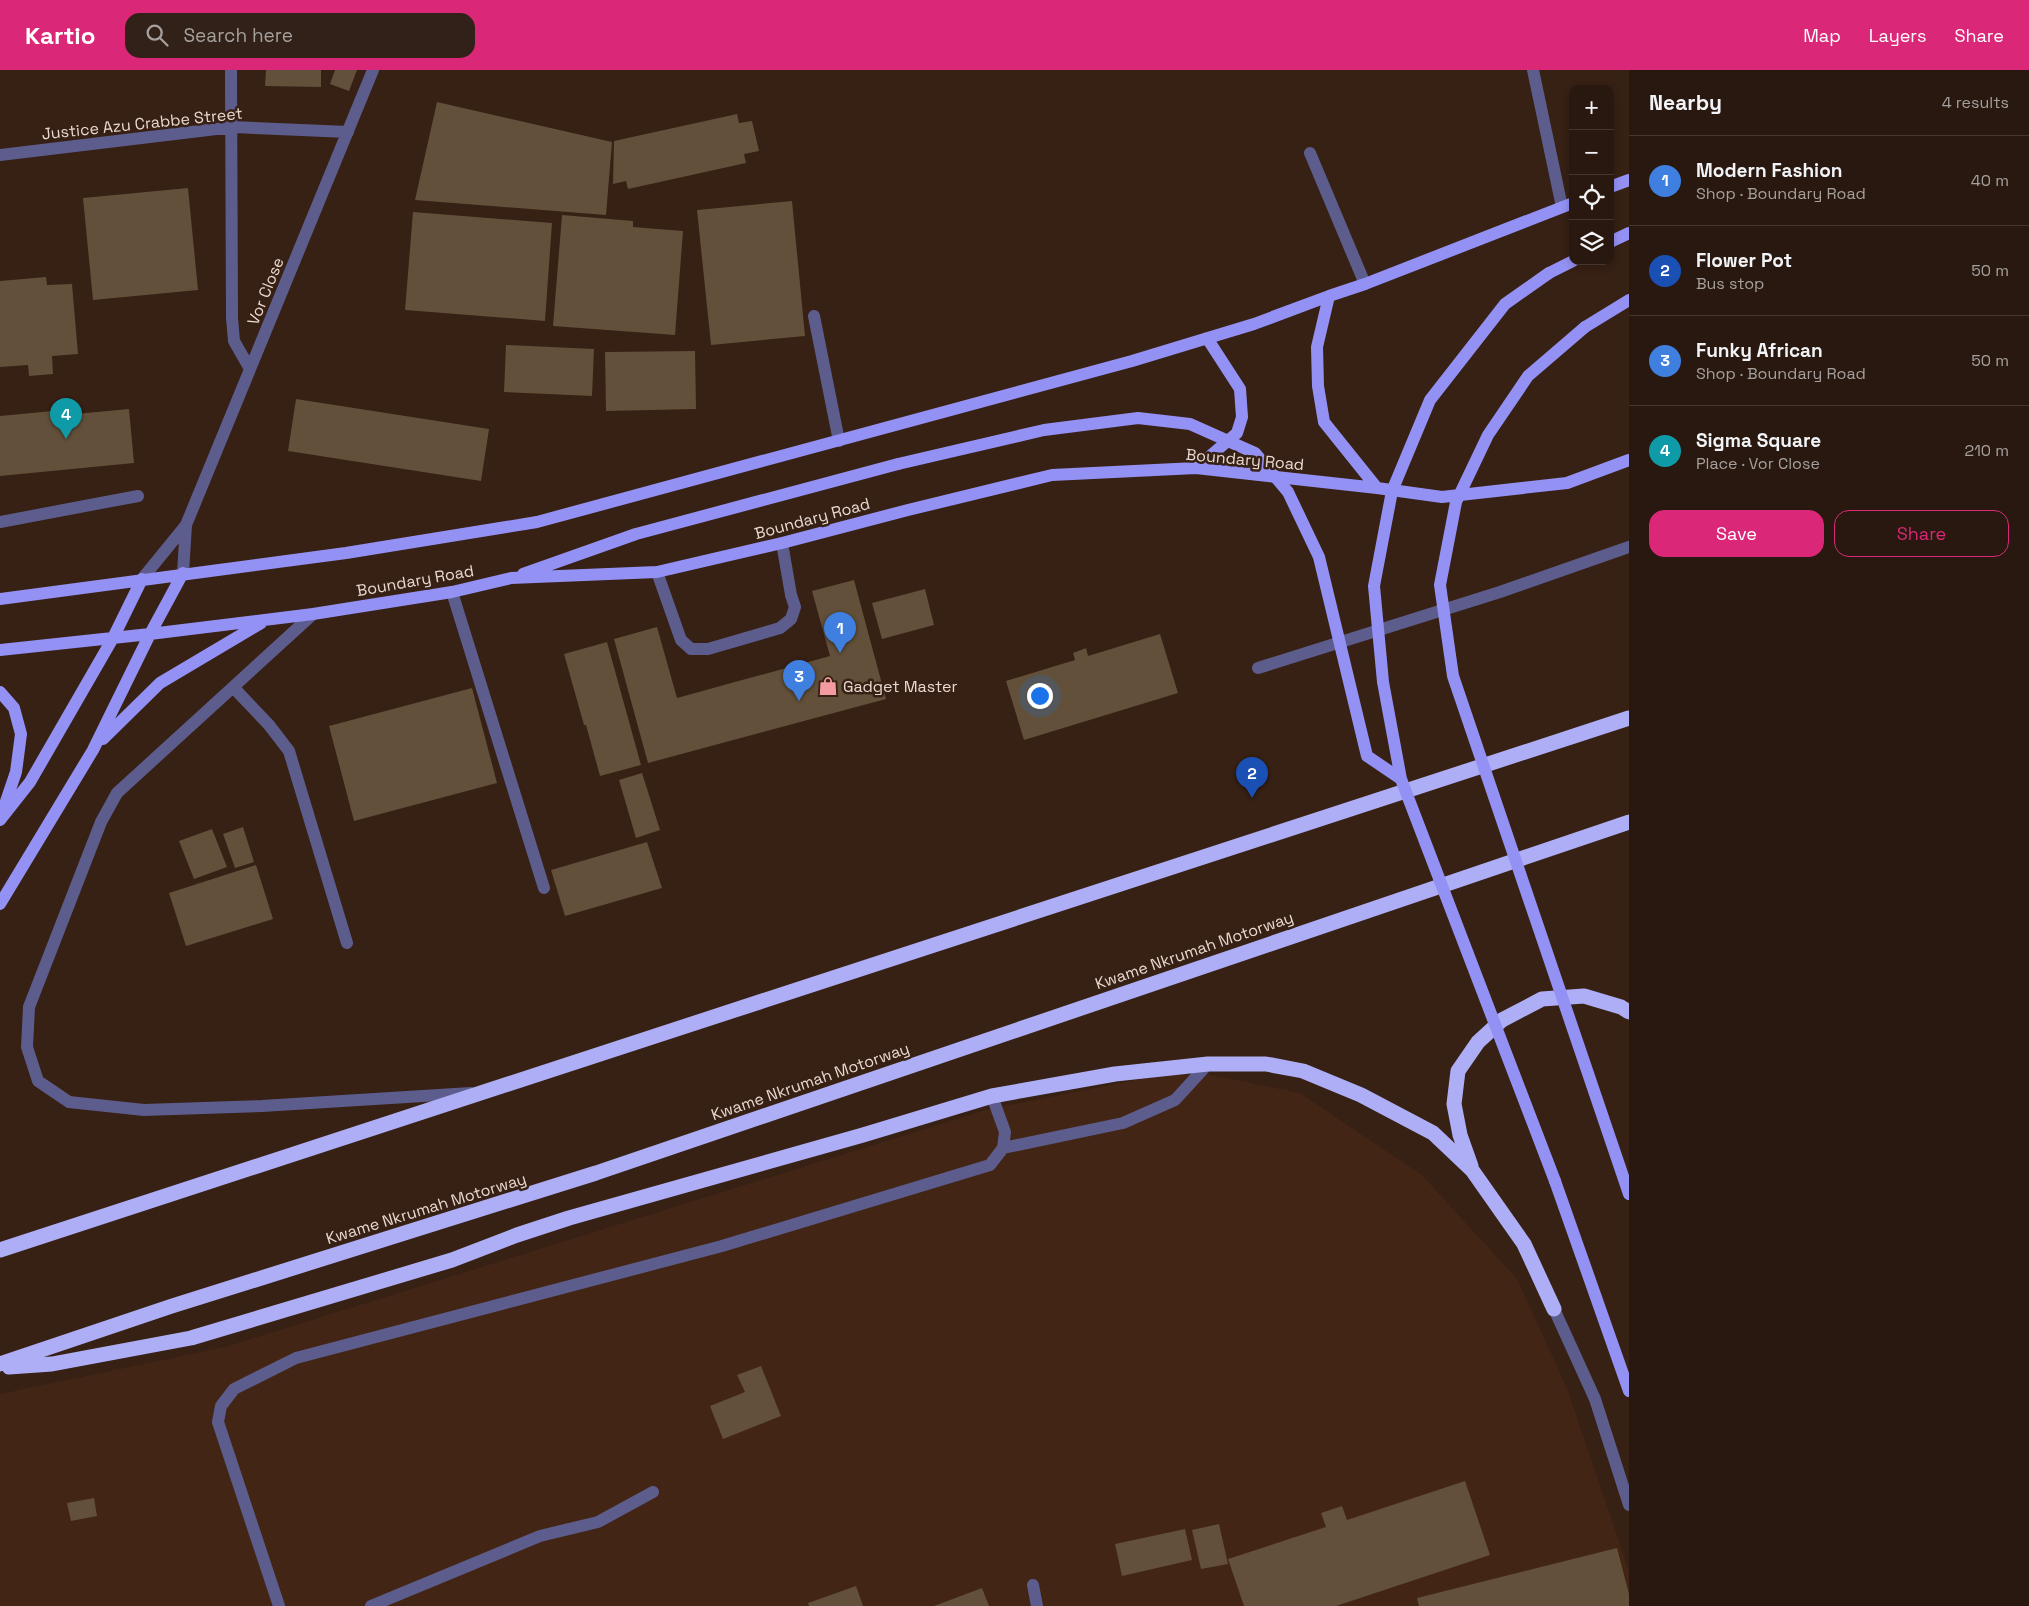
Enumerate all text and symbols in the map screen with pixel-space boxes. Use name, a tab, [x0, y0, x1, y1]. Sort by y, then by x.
search box	[125, 13, 475, 58]
text: Kartio	[25, 20, 95, 51]
icon: search	[143, 21, 171, 49]
text: Search here	[183, 23, 293, 48]
text: Map	[1803, 24, 1841, 47]
text: Layers	[1869, 24, 1926, 47]
text: Share	[1954, 24, 2004, 47]
map controls	[1569, 85, 1614, 265]
button: +	[1569, 85, 1614, 130]
text: Nearby	[1649, 89, 1722, 116]
text: 4 results	[1942, 92, 2009, 113]
street label: Justice Azu Crabbe Street	[41, 102, 244, 144]
button: −	[1569, 130, 1614, 175]
text: Modern Fashion	[1696, 158, 1842, 183]
text: 1	[1661, 170, 1669, 191]
text: 40 m	[1971, 170, 2009, 191]
button: locate	[1569, 175, 1614, 220]
text: Shop · Boundary Road	[1696, 183, 1866, 204]
button: layers	[1569, 220, 1614, 265]
text: Flower Pot	[1696, 248, 1792, 273]
street label: Vor Close	[242, 254, 289, 328]
text: 2	[1660, 260, 1670, 281]
text: 50 m	[1971, 260, 2009, 281]
text: Bus stop	[1696, 273, 1764, 294]
text: Funky African	[1696, 338, 1823, 363]
text: 3	[1660, 350, 1670, 371]
text: 50 m	[1971, 350, 2009, 371]
text: Shop · Boundary Road	[1696, 363, 1866, 384]
pin: 4	[50, 398, 82, 439]
text: Sigma Square	[1696, 428, 1821, 453]
text: 4	[1660, 440, 1670, 461]
text: 210 m	[1965, 440, 2009, 461]
street label: Boundary Road	[1185, 444, 1305, 475]
text: Place · Vor Close	[1696, 453, 1820, 474]
street label: Boundary Road	[752, 493, 872, 544]
button: Save	[1649, 510, 1824, 557]
button: Share	[1834, 510, 2009, 557]
street label: Boundary Road	[355, 560, 475, 601]
pin: 1	[824, 612, 856, 653]
pin: 3	[783, 660, 815, 701]
shop icon: Gadget Master	[817, 675, 839, 697]
place label: Gadget Master	[843, 676, 958, 697]
your location	[1027, 683, 1053, 709]
pin: 2	[1236, 757, 1268, 798]
street label: Kwame Nkrumah Motorway	[1092, 907, 1296, 994]
street label: Kwame Nkrumah Motorway	[708, 1038, 912, 1125]
street label: Kwame Nkrumah Motorway	[323, 1168, 529, 1249]

